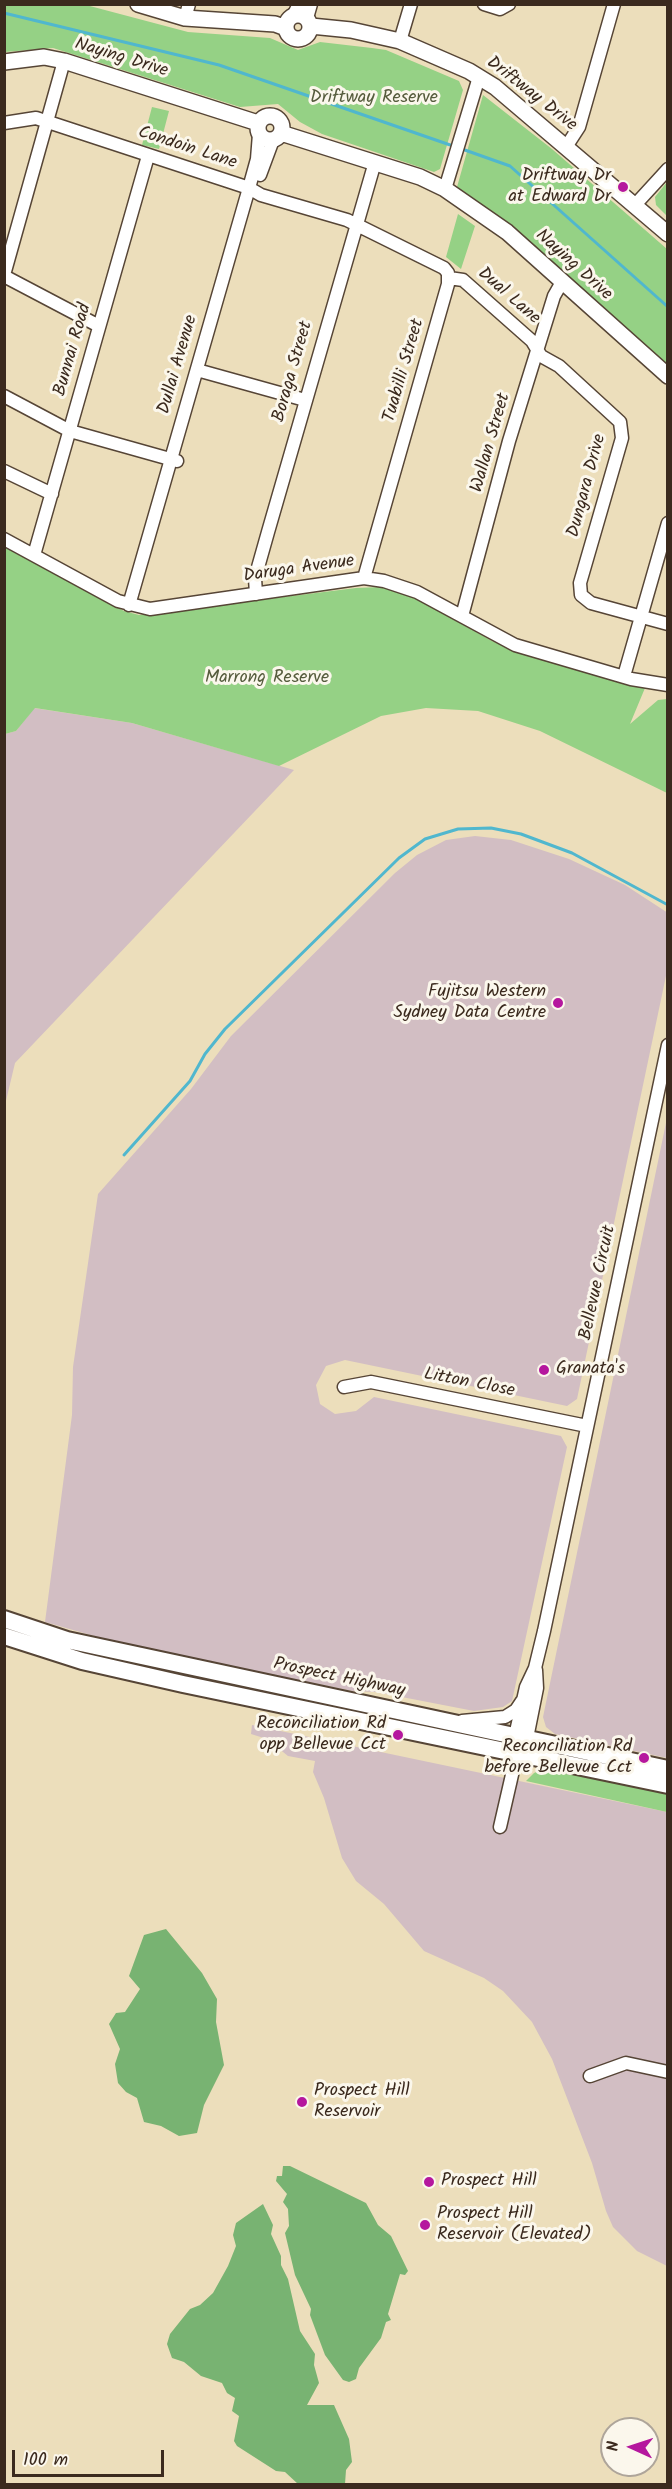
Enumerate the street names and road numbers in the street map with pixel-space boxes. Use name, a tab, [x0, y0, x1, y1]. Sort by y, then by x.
street label: Naying Drive	[72, 35, 170, 83]
street label: Driftway Drive	[481, 53, 581, 137]
street label: Condoin Lane	[135, 123, 239, 175]
street label: Naying Drive	[530, 226, 616, 306]
street label: Dual Lane	[472, 264, 544, 330]
street label: Bunnai Road	[50, 301, 98, 399]
street label: Dullai Avenue	[155, 313, 203, 417]
street label: Tuabilli Street	[380, 317, 430, 425]
street label: Boraga Street	[269, 319, 319, 425]
street label: Wallan Street	[468, 391, 516, 495]
street label: Dungara Drive	[564, 432, 612, 540]
street label: Daruga Avenue	[242, 552, 356, 588]
street label: Bellevue Circuit	[576, 1224, 622, 1342]
street label: Litton Close	[422, 1365, 516, 1403]
street label: Prospect Highway	[271, 1655, 407, 1703]

